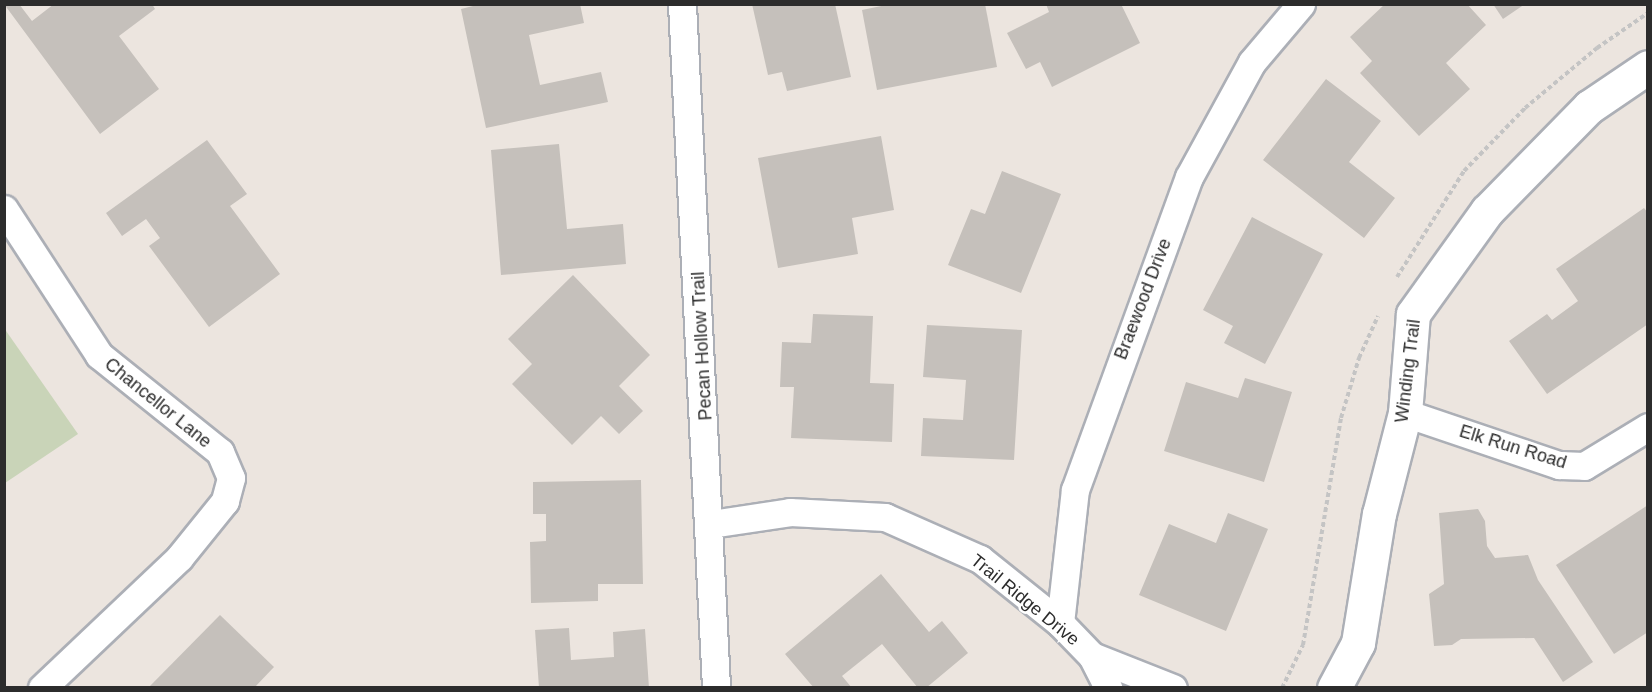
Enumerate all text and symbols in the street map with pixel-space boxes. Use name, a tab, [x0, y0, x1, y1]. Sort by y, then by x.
street label: Braewood Drive	[1110, 235, 1176, 363]
street label: Pecan Hollow Trail	[687, 271, 717, 421]
street label: Winding Trail	[1391, 318, 1425, 424]
street label: Chancellor Lane	[100, 353, 216, 453]
street label: Elk Run Road	[1457, 420, 1569, 474]
street label: Trail Ridge Drive	[966, 550, 1084, 650]

